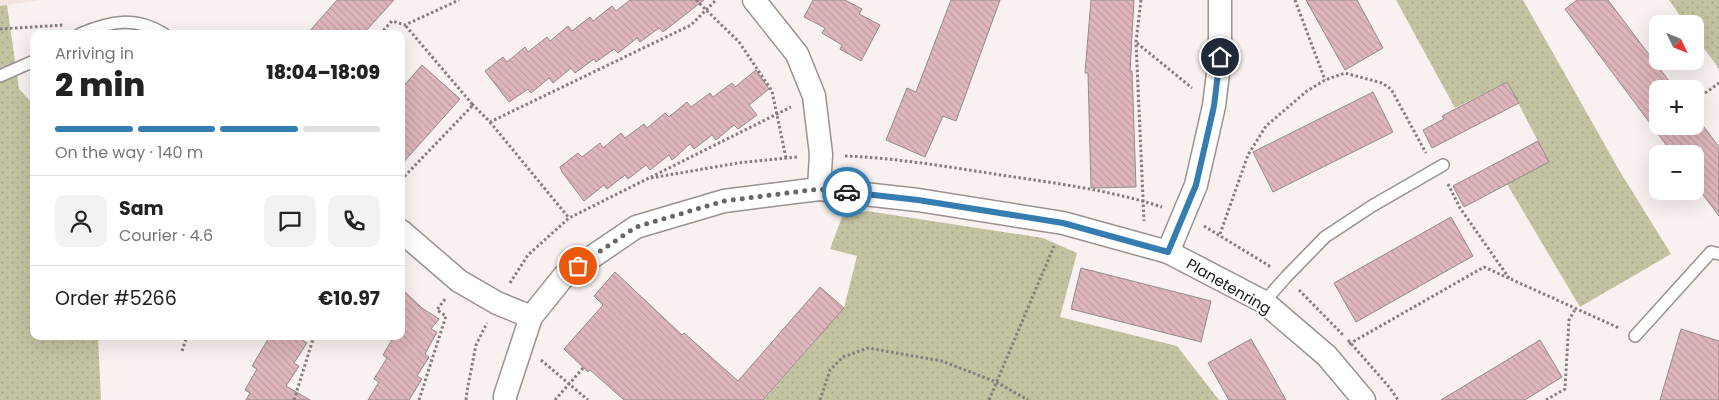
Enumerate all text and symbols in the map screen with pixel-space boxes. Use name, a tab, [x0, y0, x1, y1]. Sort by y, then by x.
north arrow	[1649, 15, 1704, 70]
map controls	[1649, 15, 1704, 200]
pin	[1199, 36, 1241, 78]
text: Arriving in	[55, 42, 134, 65]
icon: home	[1206, 43, 1234, 71]
text: 18:04–18:09	[266, 59, 380, 86]
text: 2 min	[55, 62, 145, 107]
button: +	[1649, 80, 1704, 135]
text: On the way · 140 m	[55, 141, 203, 164]
button: −	[1649, 145, 1704, 200]
courier	[822, 167, 872, 217]
icon: car	[833, 178, 861, 206]
button: person	[55, 195, 107, 247]
text: Sam	[119, 195, 164, 222]
button: chat	[264, 195, 316, 247]
button: phone	[328, 195, 380, 247]
text: Courier · 4.6	[119, 224, 213, 247]
pin	[557, 245, 599, 287]
icon: bag	[564, 252, 592, 280]
street label: Planetenring	[1183, 253, 1275, 319]
text: Order #5266	[55, 285, 177, 312]
text: €10.97	[318, 285, 380, 312]

